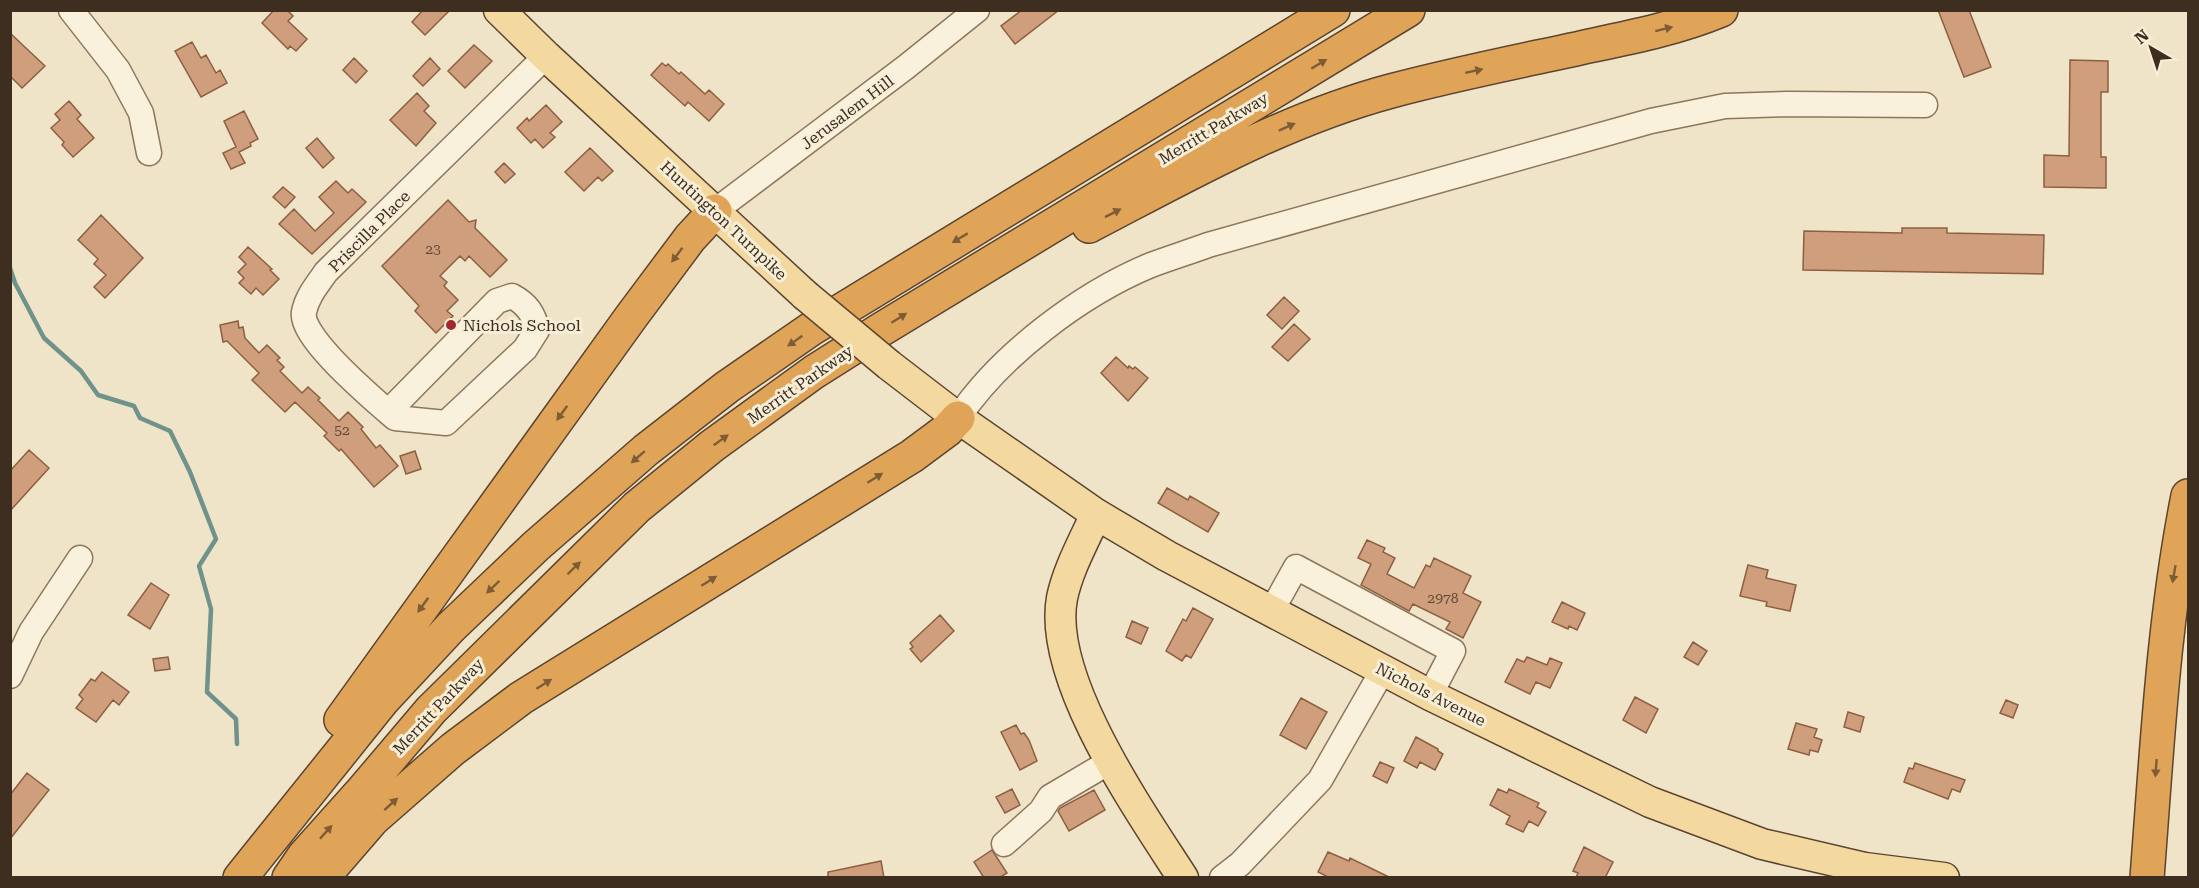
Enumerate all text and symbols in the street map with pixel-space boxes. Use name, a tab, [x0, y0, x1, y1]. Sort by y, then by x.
north arrow	[2121, 18, 2181, 78]
one-way arrow	[1655, 24, 1673, 33]
text: N	[2131, 25, 2153, 48]
one-way arrow	[1311, 59, 1328, 69]
one-way arrow	[1464, 66, 1483, 75]
street label: Jerusalem Hill	[797, 71, 897, 153]
street label: Merritt Parkway	[1155, 88, 1272, 169]
one-way arrow	[1279, 122, 1296, 131]
street label: Huntington Turnpike	[657, 157, 791, 284]
street label: Priscilla Place	[325, 186, 414, 276]
one-way arrow	[1104, 209, 1121, 218]
one-way arrow	[952, 232, 968, 243]
house number: 23	[425, 241, 441, 257]
one-way arrow	[671, 248, 683, 263]
one-way arrow	[891, 313, 907, 324]
place label: Nichols School	[463, 316, 581, 335]
marker: Nichols School	[444, 318, 458, 332]
one-way arrow	[787, 335, 803, 347]
street label: Merritt Parkway	[744, 341, 857, 428]
one-way arrow	[556, 405, 568, 421]
house number: 52	[334, 422, 350, 438]
one-way arrow	[712, 434, 728, 446]
one-way arrow	[631, 450, 646, 463]
one-way arrow	[867, 473, 883, 484]
one-way arrow	[567, 562, 581, 576]
one-way arrow	[2169, 565, 2178, 584]
one-way arrow	[701, 576, 718, 587]
one-way arrow	[485, 580, 500, 594]
house number: 2978	[1427, 590, 1459, 606]
one-way arrow	[417, 597, 429, 613]
street label: Merritt Parkway	[389, 654, 488, 758]
street label: Nichols Avenue	[1373, 659, 1489, 730]
one-way arrow	[536, 678, 552, 689]
one-way arrow	[2151, 759, 2161, 778]
one-way arrow	[383, 797, 398, 811]
one-way arrow	[319, 825, 332, 840]

